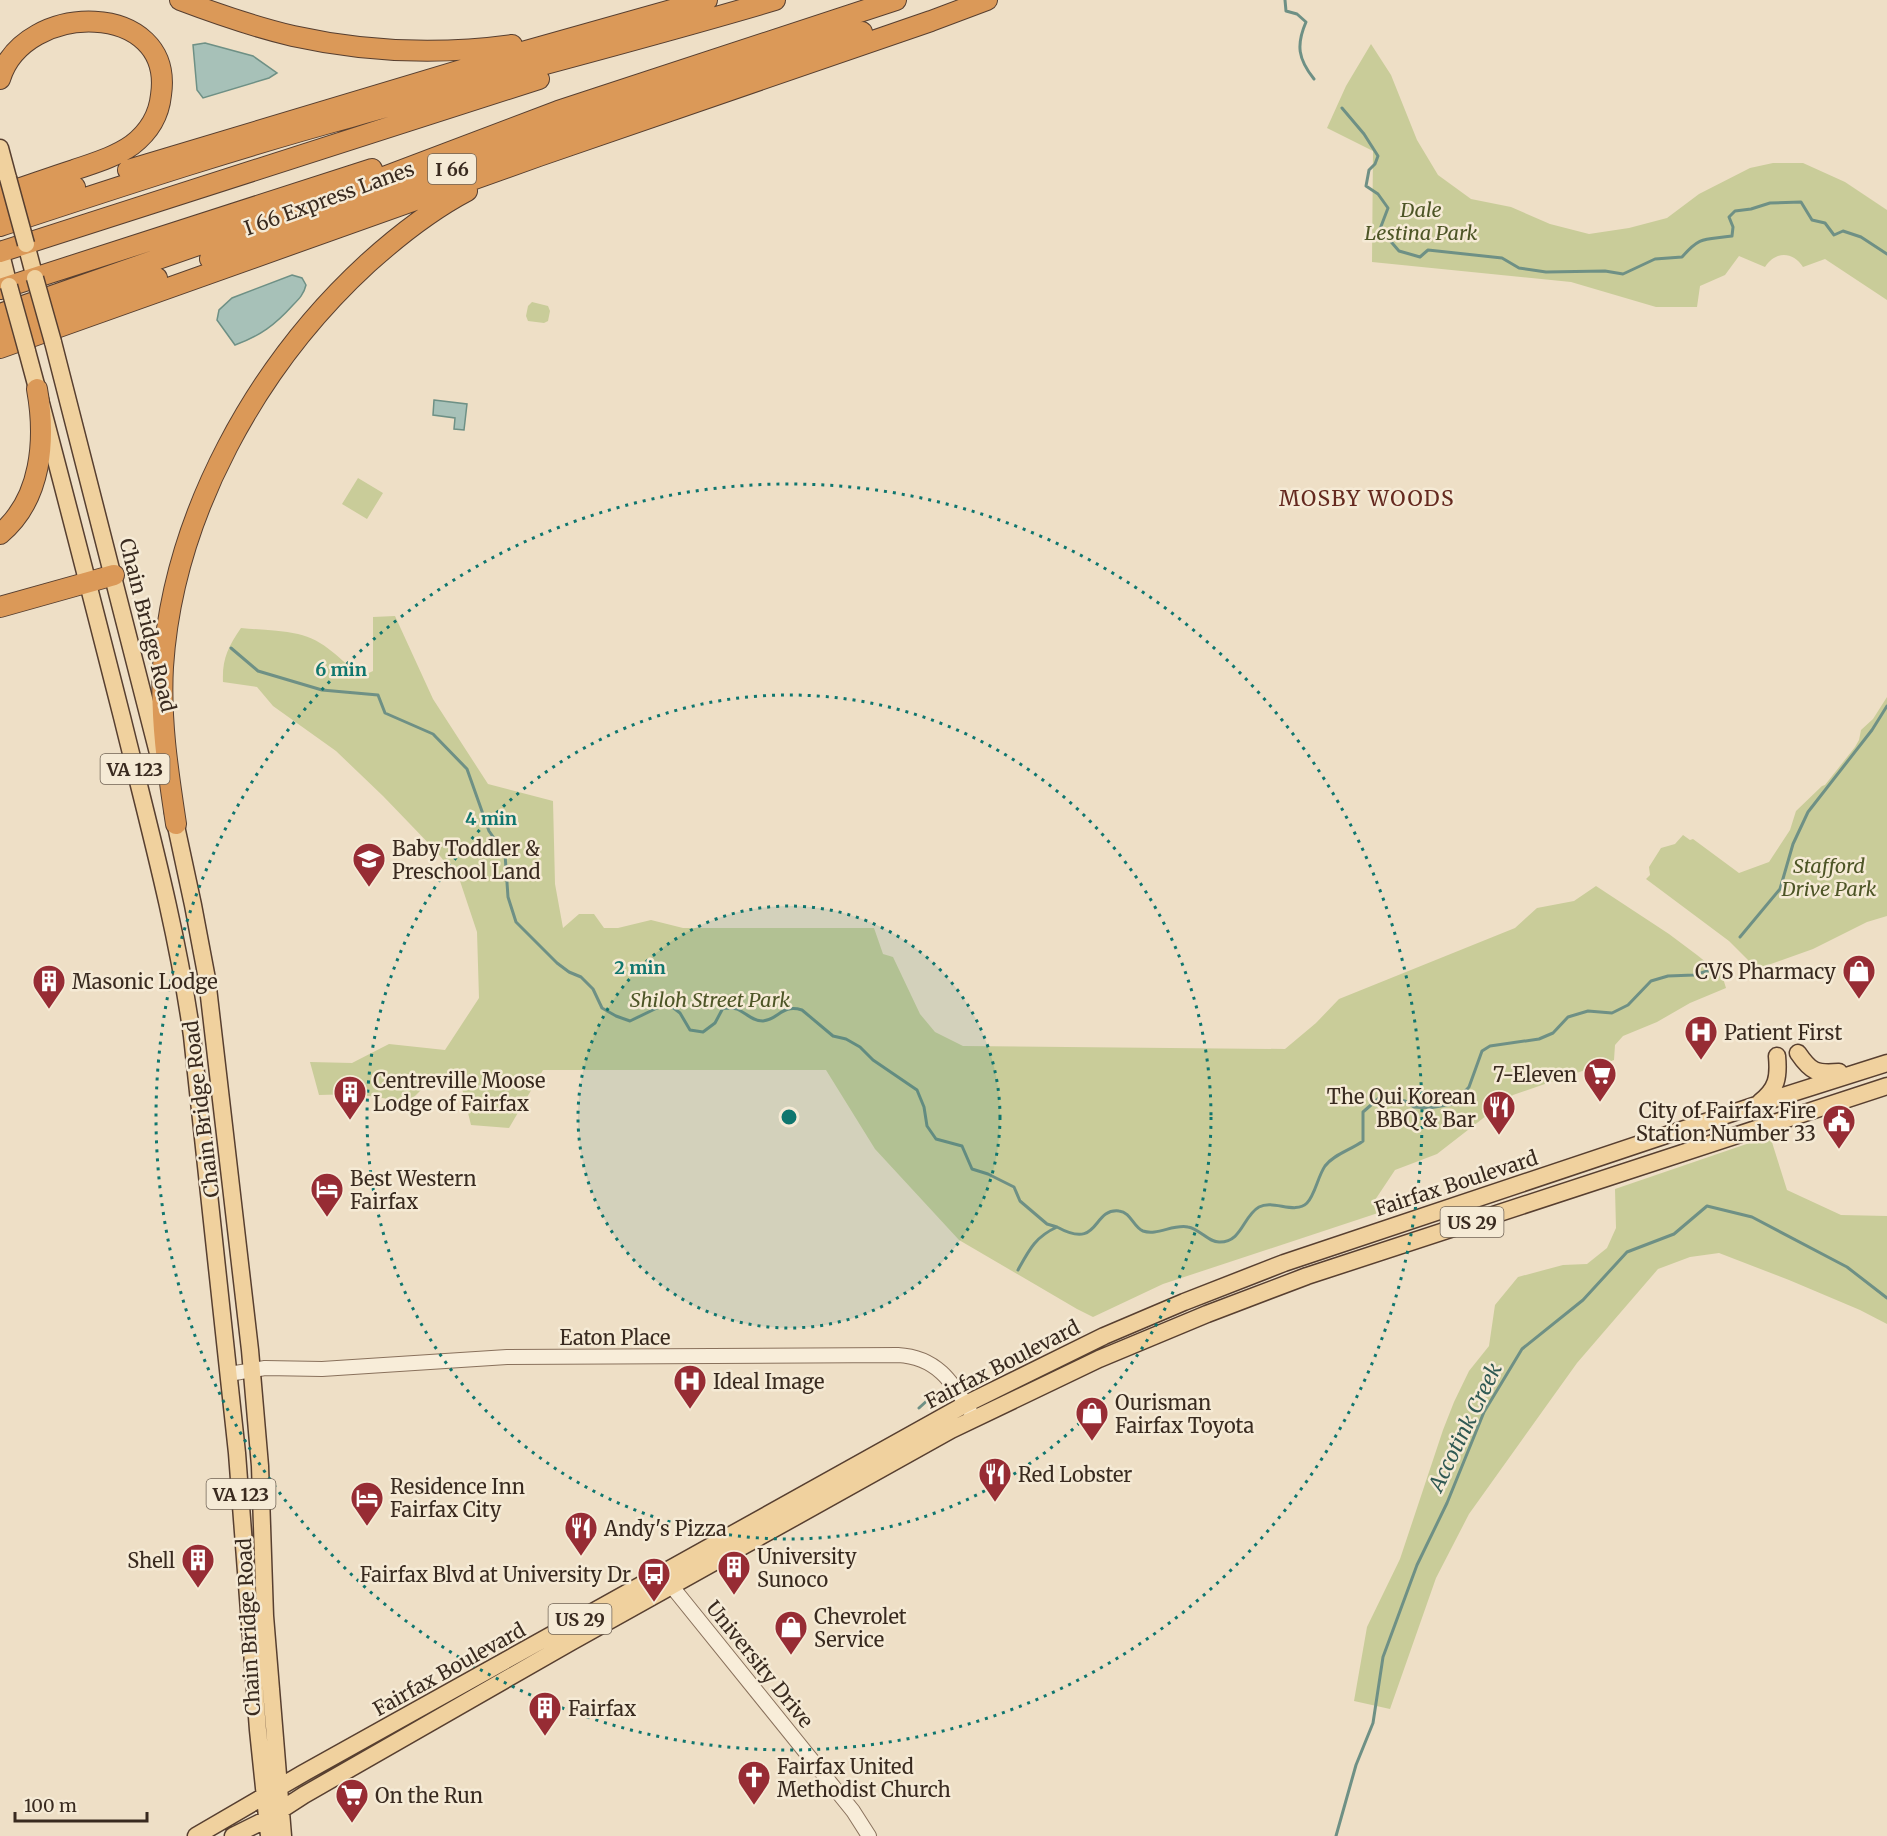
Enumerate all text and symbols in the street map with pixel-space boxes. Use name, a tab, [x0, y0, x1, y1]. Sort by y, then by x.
road number: I 66	[428, 154, 476, 184]
street label: I 66 Express Lanes	[241, 156, 417, 240]
park label: Dale Lestina Park	[1364, 197, 1478, 245]
district label: MOSBY WOODS	[1279, 485, 1455, 512]
street label: Chain Bridge Road	[114, 536, 182, 714]
text: 6 min	[315, 658, 367, 681]
road number: VA 123	[100, 754, 170, 784]
text: 4 min	[465, 807, 517, 830]
place label: Baby Toddler & Preschool Land	[392, 836, 541, 884]
school or university icon: Baby Toddler & Preschool Land	[351, 841, 387, 888]
park label: Stafford Drive Park	[1781, 853, 1877, 901]
shop icon: CVS Pharmacy	[1841, 953, 1877, 1000]
text: 2 min	[614, 956, 666, 979]
place label: CVS Pharmacy	[1695, 959, 1836, 984]
building icon: Masonic Lodge	[31, 963, 67, 1010]
place label: Masonic Lodge	[72, 969, 218, 994]
park label: Shiloh Street Park	[630, 987, 790, 1012]
hospital icon: Patient First	[1683, 1014, 1719, 1061]
street label: Chain Bridge Road	[178, 1019, 224, 1199]
place label: Patient First	[1724, 1020, 1842, 1045]
supermarket icon: 7-Eleven	[1582, 1056, 1618, 1103]
place label: 7-Eleven	[1493, 1062, 1577, 1087]
place label: Centreville Moose Lodge of Fairfax	[373, 1068, 545, 1116]
building icon: Centreville Moose Lodge of Fairfax	[332, 1074, 368, 1121]
place label: The Qui Korean BBQ & Bar	[1327, 1084, 1476, 1132]
restaurant icon: The Qui Korean BBQ & Bar	[1481, 1089, 1517, 1136]
place label: City of Fairfax Fire Station Number 33	[1636, 1098, 1816, 1146]
public building icon: City of Fairfax Fire Station Number 33	[1821, 1103, 1857, 1150]
centre of rings	[779, 1107, 799, 1127]
street label: Fairfax Boulevard	[1371, 1145, 1541, 1221]
place label: Best Western Fairfax	[350, 1166, 476, 1214]
hotel icon: Best Western Fairfax	[309, 1171, 345, 1218]
road number: US 29	[1440, 1207, 1504, 1237]
street label: Fairfax Boulevard	[921, 1314, 1083, 1414]
street label: Eaton Place	[560, 1325, 671, 1350]
water label: Accotink Creek	[1421, 1358, 1508, 1497]
hospital icon: Ideal Image	[672, 1363, 708, 1410]
place label: Ideal Image	[713, 1369, 825, 1394]
place label: Ourisman Fairfax Toyota	[1115, 1390, 1255, 1438]
shop icon: Ourisman Fairfax Toyota	[1074, 1395, 1110, 1442]
restaurant icon: Red Lobster	[977, 1456, 1013, 1503]
place label: Red Lobster	[1018, 1462, 1132, 1487]
place label: Residence Inn Fairfax City	[390, 1474, 525, 1522]
road number: VA 123	[206, 1479, 276, 1509]
hotel icon: Residence Inn Fairfax City	[349, 1480, 385, 1527]
restaurant icon: Andy's Pizza	[563, 1510, 599, 1557]
place label: Andy's Pizza	[603, 1516, 727, 1541]
street label: Chain Bridge Road	[231, 1537, 265, 1717]
building icon: Shell	[180, 1542, 216, 1589]
place label: University Sunoco	[757, 1544, 857, 1592]
place label: Shell	[127, 1548, 175, 1573]
building icon: University Sunoco	[716, 1549, 752, 1596]
bus stop icon: Fairfax Blvd at University Dr	[636, 1556, 672, 1603]
place label: Fairfax Blvd at University Dr	[360, 1562, 631, 1587]
street label: University Drive	[701, 1595, 819, 1733]
road number: US 29	[548, 1604, 612, 1634]
place label: Chevrolet Service	[814, 1604, 907, 1652]
shop icon: Chevrolet Service	[773, 1609, 809, 1656]
street label: Fairfax Boulevard	[369, 1617, 529, 1721]
building icon: Fairfax	[527, 1690, 563, 1737]
place label: Fairfax	[568, 1696, 636, 1721]
place label: Fairfax United Methodist Church	[777, 1754, 951, 1802]
church icon: Fairfax United Methodist Church	[736, 1759, 772, 1806]
supermarket icon: On the Run	[334, 1777, 370, 1824]
place label: On the Run	[375, 1783, 483, 1808]
scale bar	[15, 1785, 147, 1823]
text: 100 m	[24, 1794, 77, 1817]

